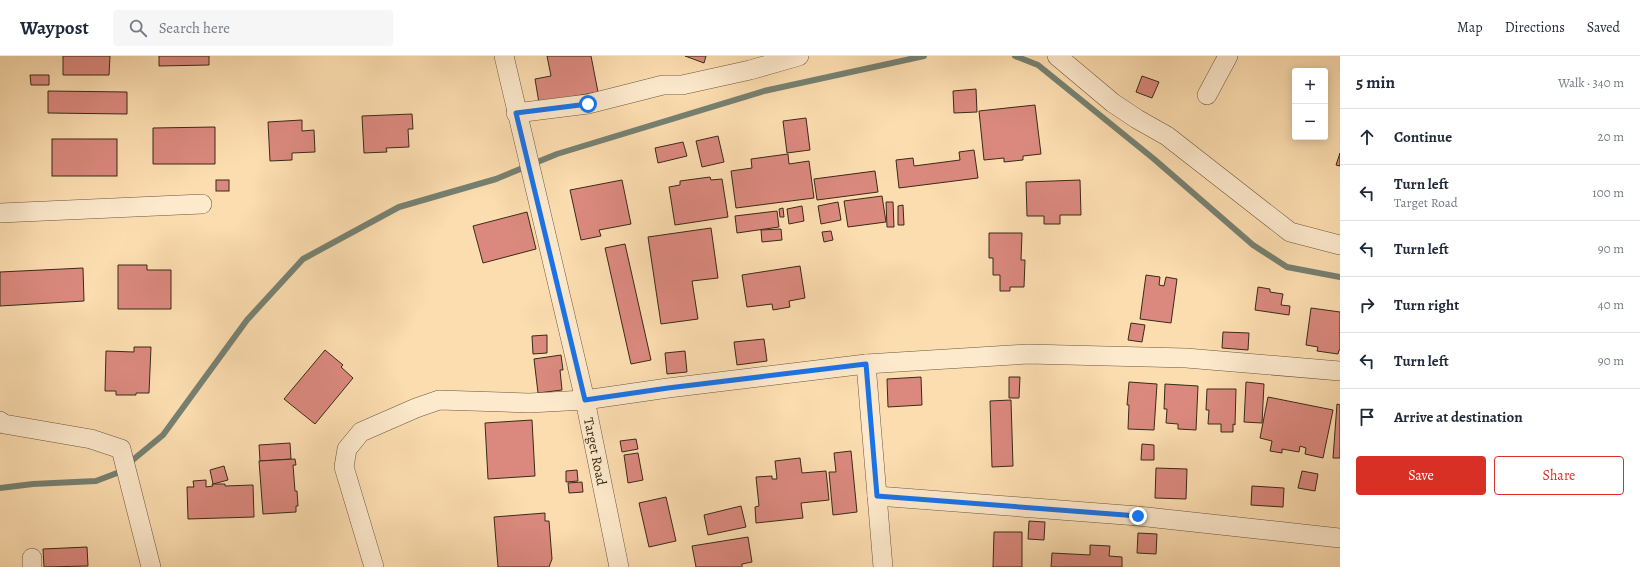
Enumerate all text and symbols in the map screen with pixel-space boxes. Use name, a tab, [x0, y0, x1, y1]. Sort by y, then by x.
search box	[113, 10, 393, 46]
text: Waypost	[20, 15, 89, 41]
icon: search	[127, 17, 149, 39]
text: Search here	[159, 18, 230, 38]
text: Map	[1457, 18, 1483, 37]
text: Directions	[1505, 18, 1565, 37]
text: Saved	[1587, 18, 1620, 37]
map controls	[1292, 68, 1328, 140]
button: +	[1292, 68, 1328, 104]
text: 5 min	[1356, 71, 1395, 94]
text: Walk · 340 m	[1558, 74, 1624, 91]
route start	[579, 95, 597, 113]
button: −	[1292, 104, 1328, 140]
icon: ahead	[1356, 126, 1378, 148]
text: Continue	[1394, 127, 1452, 147]
text: 20 m	[1598, 128, 1624, 145]
text: Turn left	[1394, 174, 1449, 194]
icon: left	[1356, 182, 1378, 204]
text: 100 m	[1592, 184, 1624, 201]
text: Target Road	[1394, 194, 1458, 211]
icon: left	[1356, 238, 1378, 260]
text: Turn left	[1394, 239, 1449, 259]
text: 90 m	[1598, 240, 1624, 257]
icon: right	[1356, 294, 1378, 316]
text: Turn right	[1394, 295, 1459, 315]
text: 40 m	[1598, 296, 1624, 313]
icon: left	[1356, 350, 1378, 372]
text: Turn left	[1394, 351, 1449, 371]
text: 90 m	[1598, 352, 1624, 369]
icon: arrive	[1356, 406, 1378, 428]
text: Arrive at destination	[1394, 407, 1523, 427]
street label: Target Road	[579, 416, 611, 488]
button: Save	[1356, 456, 1486, 495]
button: Share	[1494, 456, 1624, 495]
route end	[1129, 507, 1147, 525]

